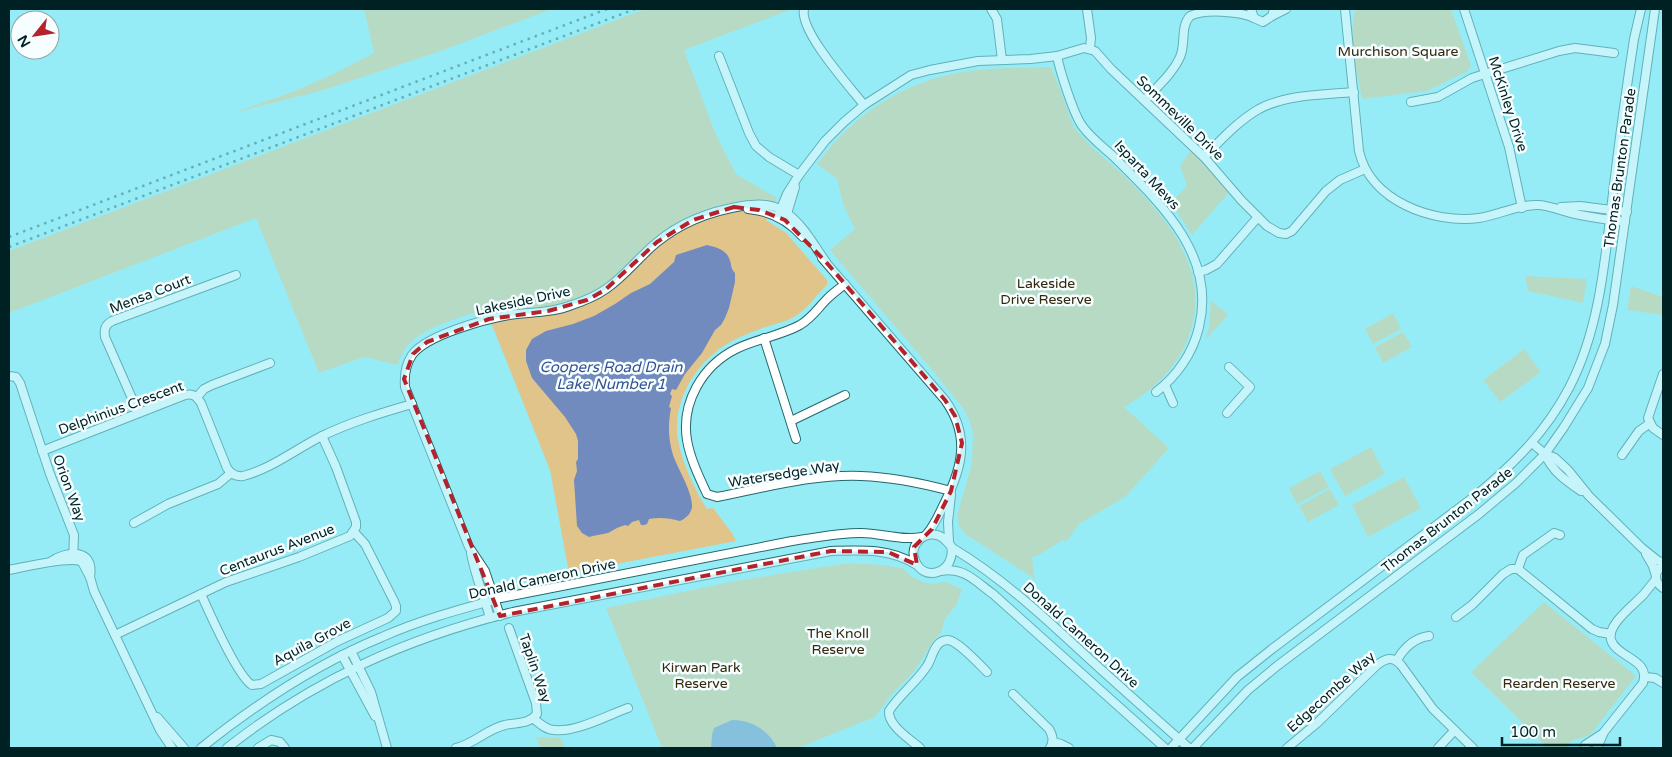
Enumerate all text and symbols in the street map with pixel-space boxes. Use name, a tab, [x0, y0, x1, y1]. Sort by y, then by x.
north arrow	[10, 10, 60, 60]
text: N	[14, 32, 34, 50]
park label: Murchison Square	[1338, 43, 1458, 60]
street label: McKinley Drive	[1485, 54, 1531, 154]
street label: Sommeville Drive	[1133, 72, 1227, 164]
street label: Thomas Brunton Parade	[1600, 87, 1640, 249]
street label: Isparta Mews	[1111, 137, 1184, 213]
street label: Mensa Court	[107, 271, 193, 317]
park label: Lakeside Drive Reserve	[1000, 275, 1092, 308]
street label: Lakeside Drive	[474, 283, 572, 319]
water label: Coopers Road Drain Lake Number 1	[540, 358, 683, 393]
street label: Delphinius Crescent	[56, 377, 186, 439]
street label: Orion Way	[49, 452, 89, 524]
street label: Watersedge Way	[727, 457, 841, 491]
street label: Thomas Brunton Parade	[1378, 464, 1516, 576]
street label: Centaurus Avenue	[217, 520, 337, 580]
street label: Donald Cameron Drive	[467, 555, 617, 603]
street label: Donald Cameron Drive	[1020, 579, 1142, 691]
street label: Aquila Grove	[270, 614, 354, 670]
park label: The Knoll Reserve	[807, 625, 869, 658]
street label: Taplin Way	[515, 631, 555, 705]
street label: Edgecombe Way	[1284, 648, 1379, 736]
park label: Kirwan Park Reserve	[661, 659, 741, 692]
park label: Rearden Reserve	[1503, 675, 1616, 692]
scale bar	[1502, 714, 1620, 746]
text: 100 m	[1510, 723, 1556, 741]

